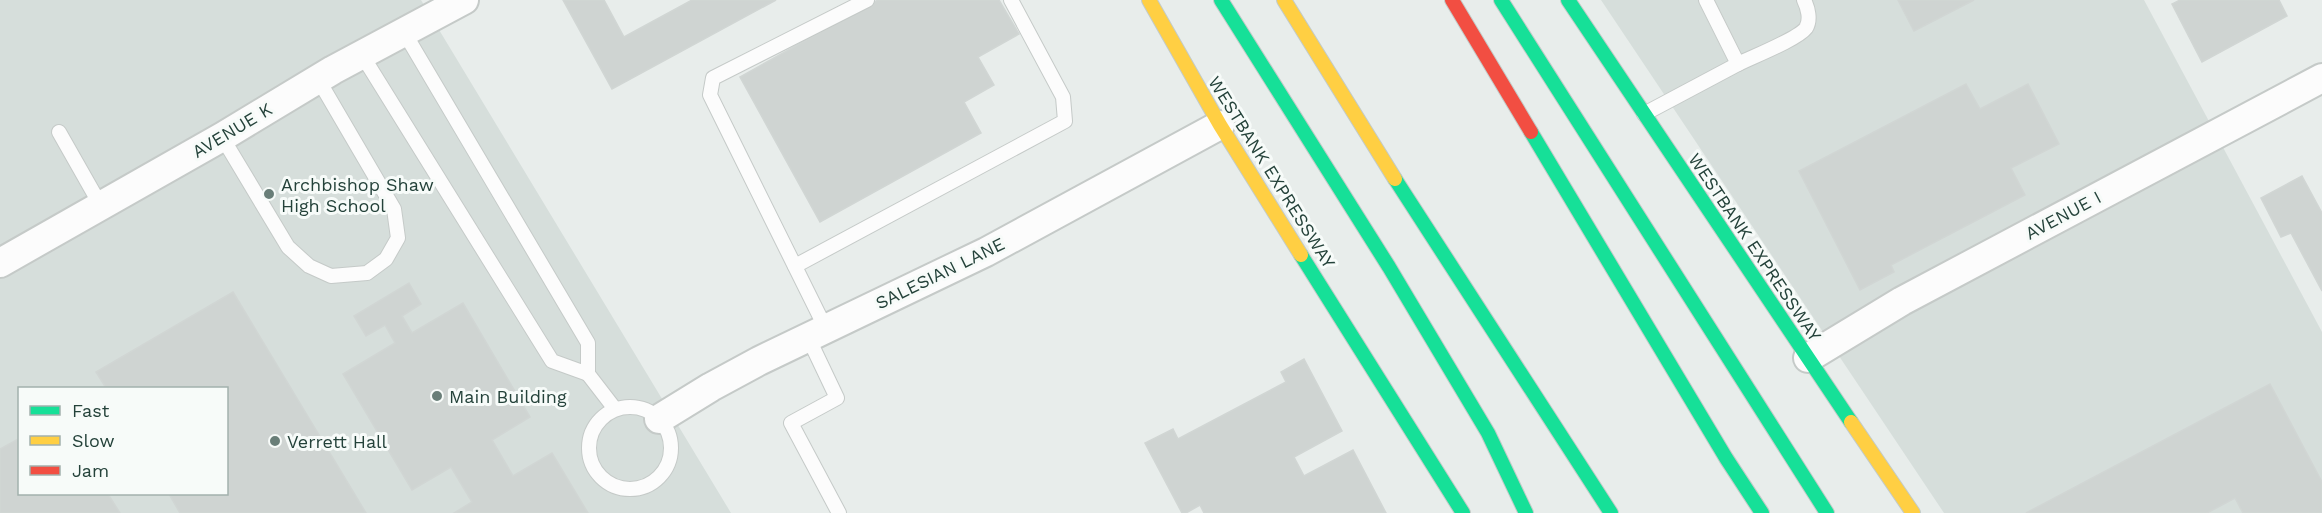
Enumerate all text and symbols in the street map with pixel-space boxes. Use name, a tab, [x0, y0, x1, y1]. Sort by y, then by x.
street label: WESTBANK EXPRESSWAY	[1204, 72, 1340, 272]
street label: AVENUE K	[188, 98, 276, 162]
street label: WESTBANK EXPRESSWAY	[1684, 149, 1826, 346]
place label: Archbishop Shaw High School	[281, 174, 434, 216]
street label: AVENUE I	[2021, 186, 2105, 244]
marker: Archbishop Shaw High School	[262, 187, 276, 201]
street label: SALESIAN LANE	[872, 233, 1008, 313]
place label: Main Building	[449, 386, 567, 407]
legend	[18, 387, 228, 495]
marker: Main Building	[430, 389, 444, 403]
text: Fast	[72, 400, 110, 421]
text: Slow	[72, 430, 115, 451]
place label: Verrett Hall	[287, 431, 388, 452]
marker: Verrett Hall	[268, 434, 282, 448]
text: Jam	[72, 460, 109, 481]

